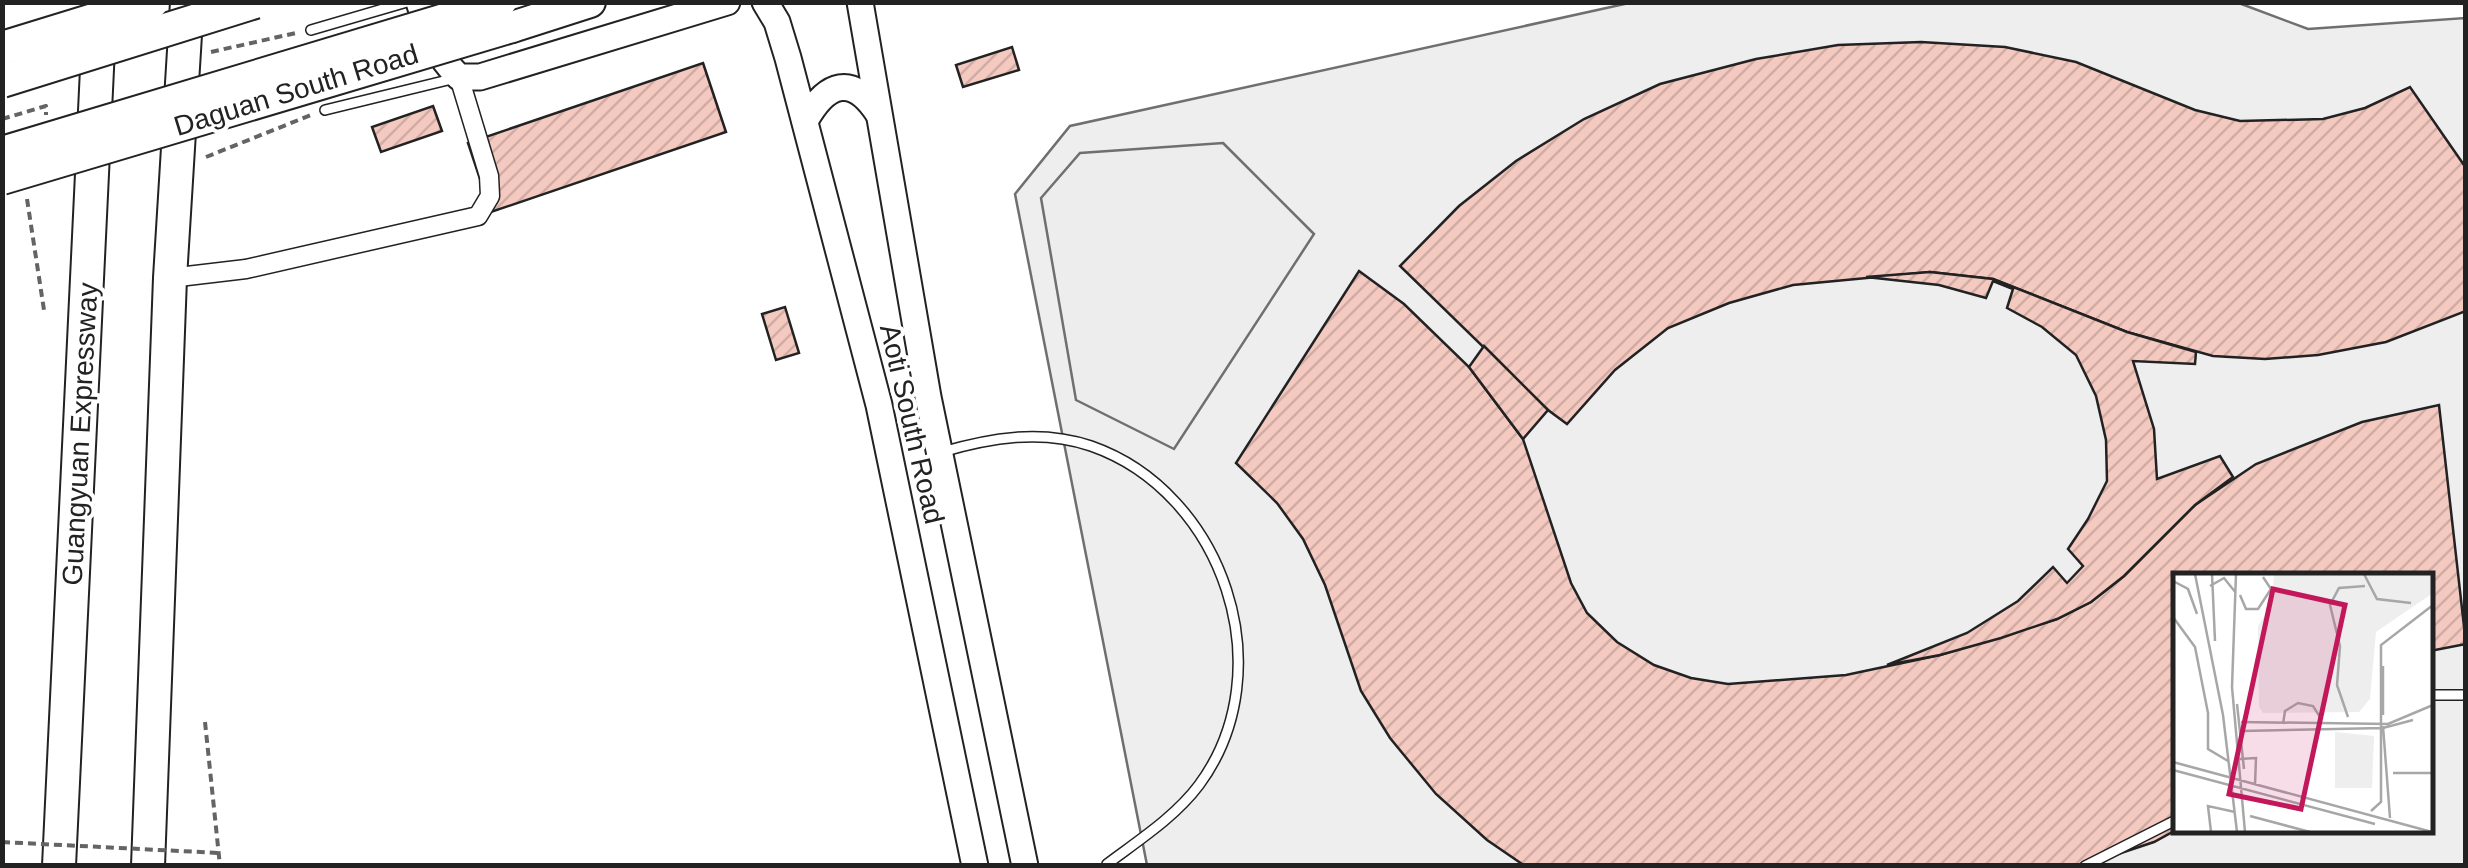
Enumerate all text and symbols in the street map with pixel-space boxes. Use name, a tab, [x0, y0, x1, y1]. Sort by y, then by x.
street label: Daguan South Road	[170, 38, 422, 142]
street label: Guangyuan Expressway	[57, 282, 103, 586]
street label: Aoti South Road	[874, 321, 950, 527]
inset map	[2173, 573, 2433, 833]

